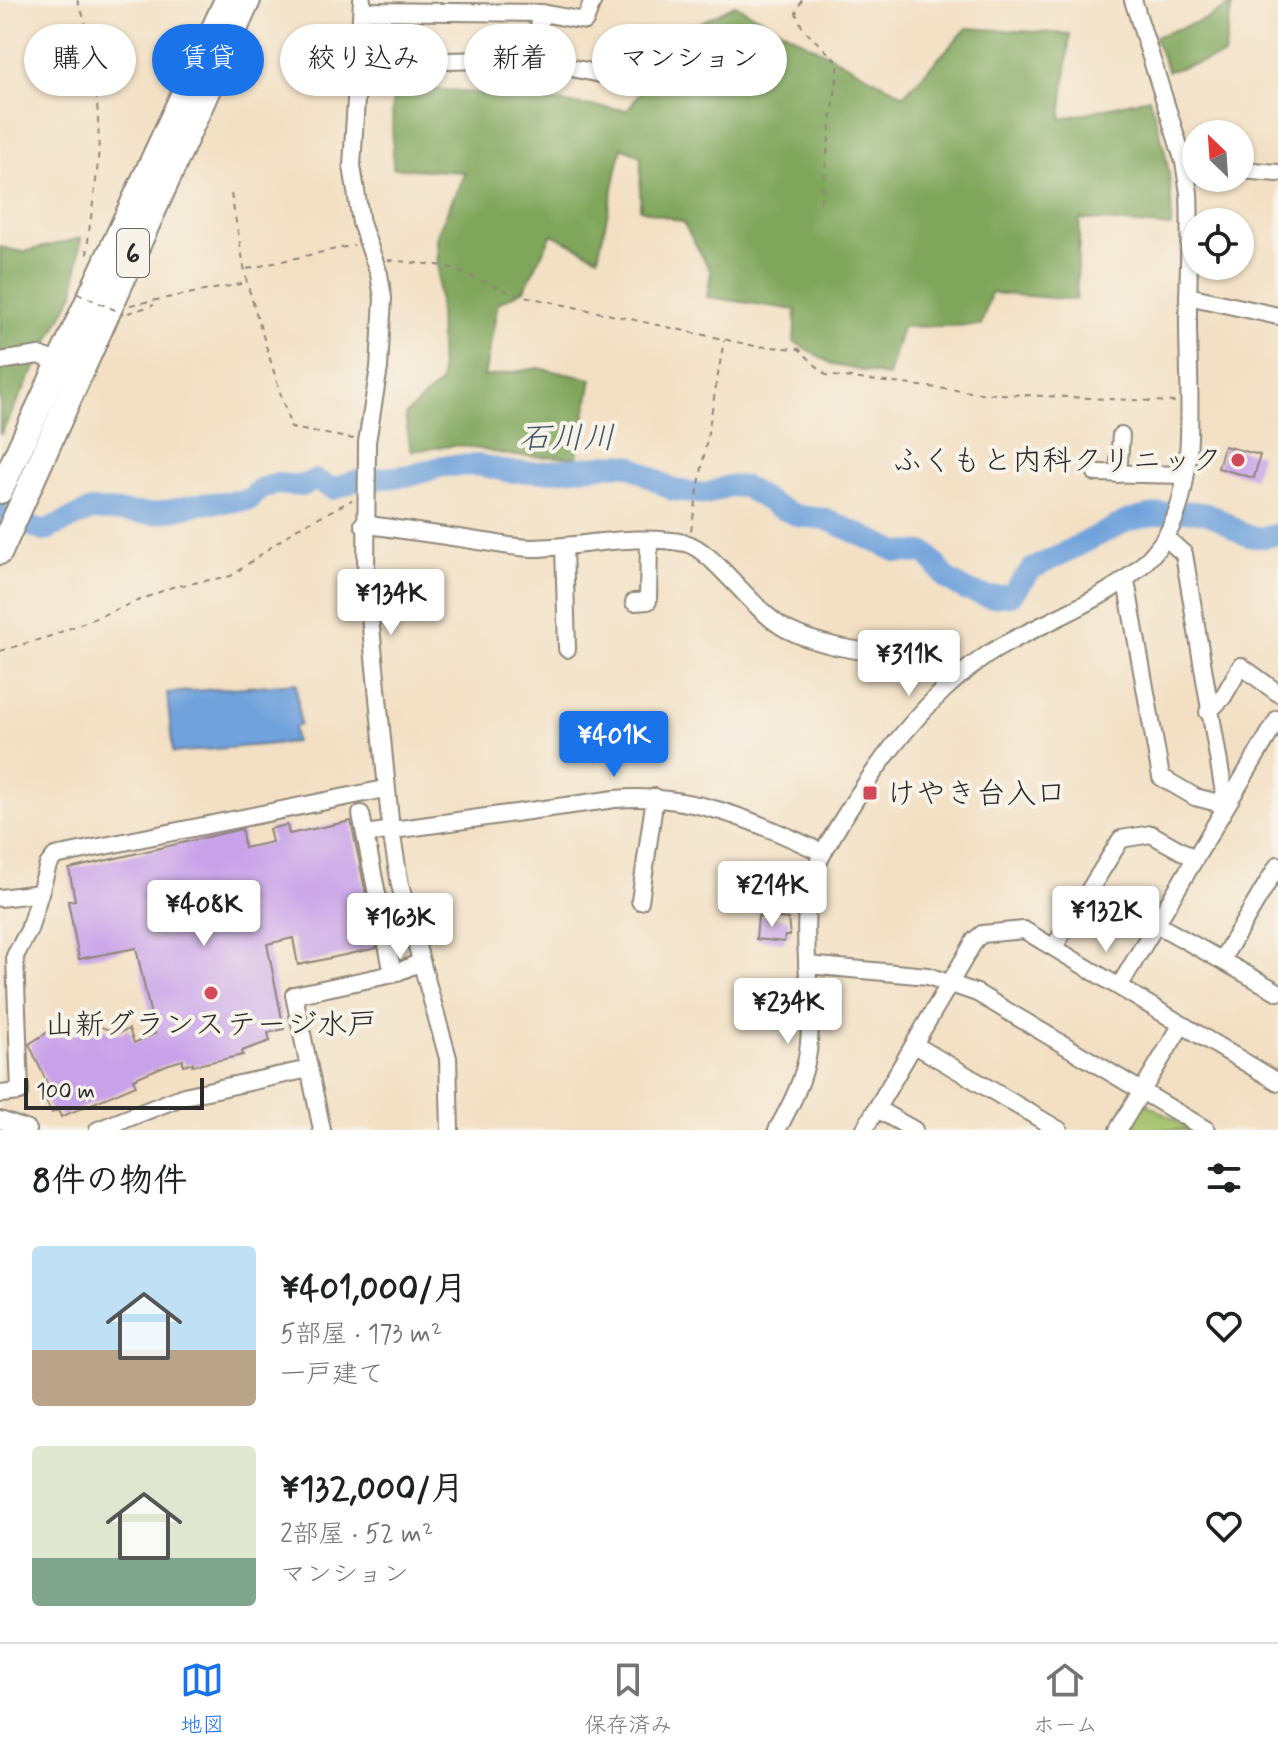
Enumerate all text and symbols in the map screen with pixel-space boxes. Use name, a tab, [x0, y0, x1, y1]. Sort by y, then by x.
chip: 購入	[24, 24, 136, 96]
chip: 賃貸	[152, 24, 264, 96]
chip: 絞り込み	[280, 24, 448, 96]
chip: 新着	[464, 24, 576, 96]
chip: マンション	[592, 24, 787, 96]
north arrow	[1182, 120, 1254, 192]
map controls	[1182, 120, 1254, 280]
button: locate	[1182, 208, 1254, 280]
road number: 6	[117, 229, 149, 277]
water label: 石川川	[519, 418, 615, 460]
place label: ふくもと内科クリニック	[892, 442, 1222, 481]
marker: ふくもと内科クリニック	[1229, 451, 1247, 469]
pin: ¥134K	[335, 569, 447, 637]
text: ¥134K	[355, 578, 427, 612]
pin: ¥311K	[853, 630, 965, 698]
text: ¥311K	[876, 639, 942, 673]
pin: ¥401K	[558, 711, 670, 779]
text: ¥401K	[577, 720, 651, 754]
place label: けやき台入口	[886, 775, 1066, 814]
marker: けやき台入口	[861, 784, 879, 802]
pin: ¥214K	[716, 861, 828, 929]
text: ¥214K	[736, 870, 808, 904]
pin: ¥408K	[148, 880, 260, 948]
pin: ¥132K	[1050, 886, 1162, 954]
text: ¥408K	[165, 889, 243, 923]
pin: ¥163K	[344, 893, 456, 961]
text: ¥132K	[1070, 895, 1142, 929]
text: ¥163K	[365, 902, 435, 936]
pin: ¥234K	[732, 978, 844, 1046]
marker: 山新グランステージ水戸	[202, 984, 220, 1002]
text: ¥234K	[752, 987, 824, 1021]
place label: 山新グランステージ水戸	[45, 1006, 377, 1045]
scale bar	[24, 1074, 204, 1110]
text: 100 m	[36, 1078, 95, 1106]
icon: filters	[1202, 1156, 1246, 1200]
text: 8件の物件	[32, 1159, 187, 1204]
text: ¥401,000/月	[280, 1267, 467, 1312]
icon: home	[96, 1278, 192, 1374]
icon: heart	[1202, 1304, 1246, 1348]
text: 5部屋 · 173 m²	[280, 1318, 442, 1352]
text: 一戸建て	[280, 1358, 384, 1392]
text: ¥132,000/月	[280, 1467, 465, 1512]
icon: home	[96, 1478, 192, 1574]
icon: heart	[1202, 1504, 1246, 1548]
text: 2部屋 · 52 m²	[280, 1518, 433, 1552]
text: マンション	[280, 1558, 409, 1592]
tab: 地図	[180, 1658, 224, 1740]
tab: 保存済み	[584, 1658, 672, 1740]
tab: ホーム	[1033, 1658, 1098, 1740]

